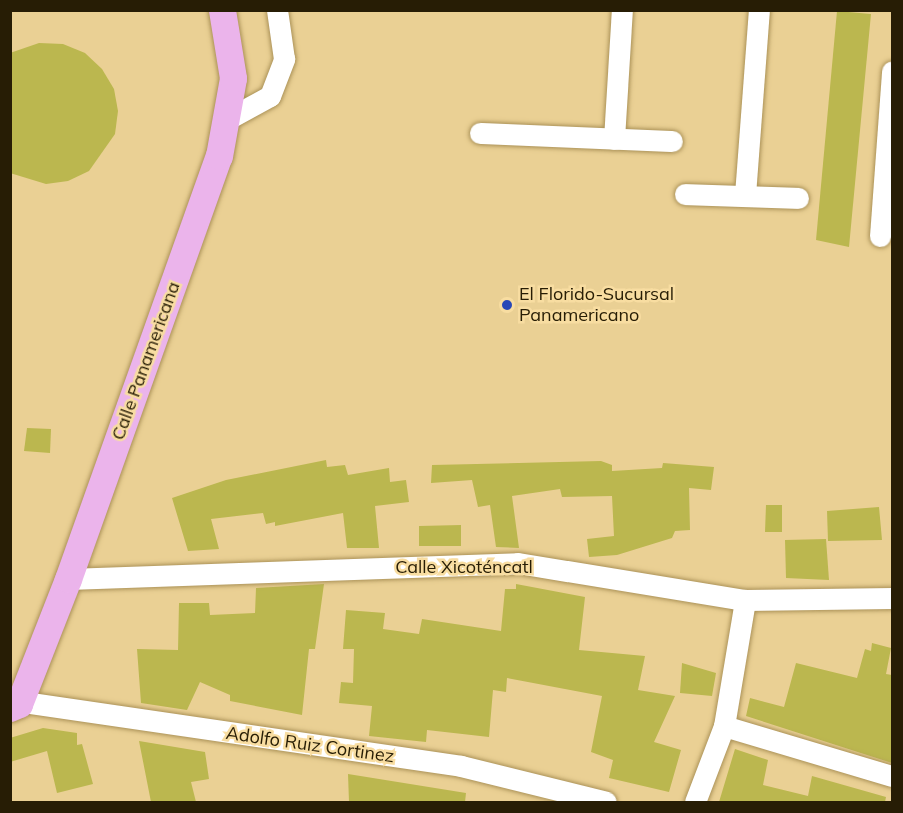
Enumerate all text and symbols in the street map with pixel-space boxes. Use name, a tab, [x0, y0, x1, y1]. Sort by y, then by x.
street label: Calle Panamericana	[107, 279, 185, 443]
place label: El Florido-Sucursal Panamericano	[519, 284, 674, 326]
marker: El Florido-Sucursal Panamericano	[500, 298, 514, 312]
street label: Calle Xicoténcatl	[395, 556, 533, 578]
street label: Adolfo Ruiz Cortinez	[224, 722, 396, 768]

